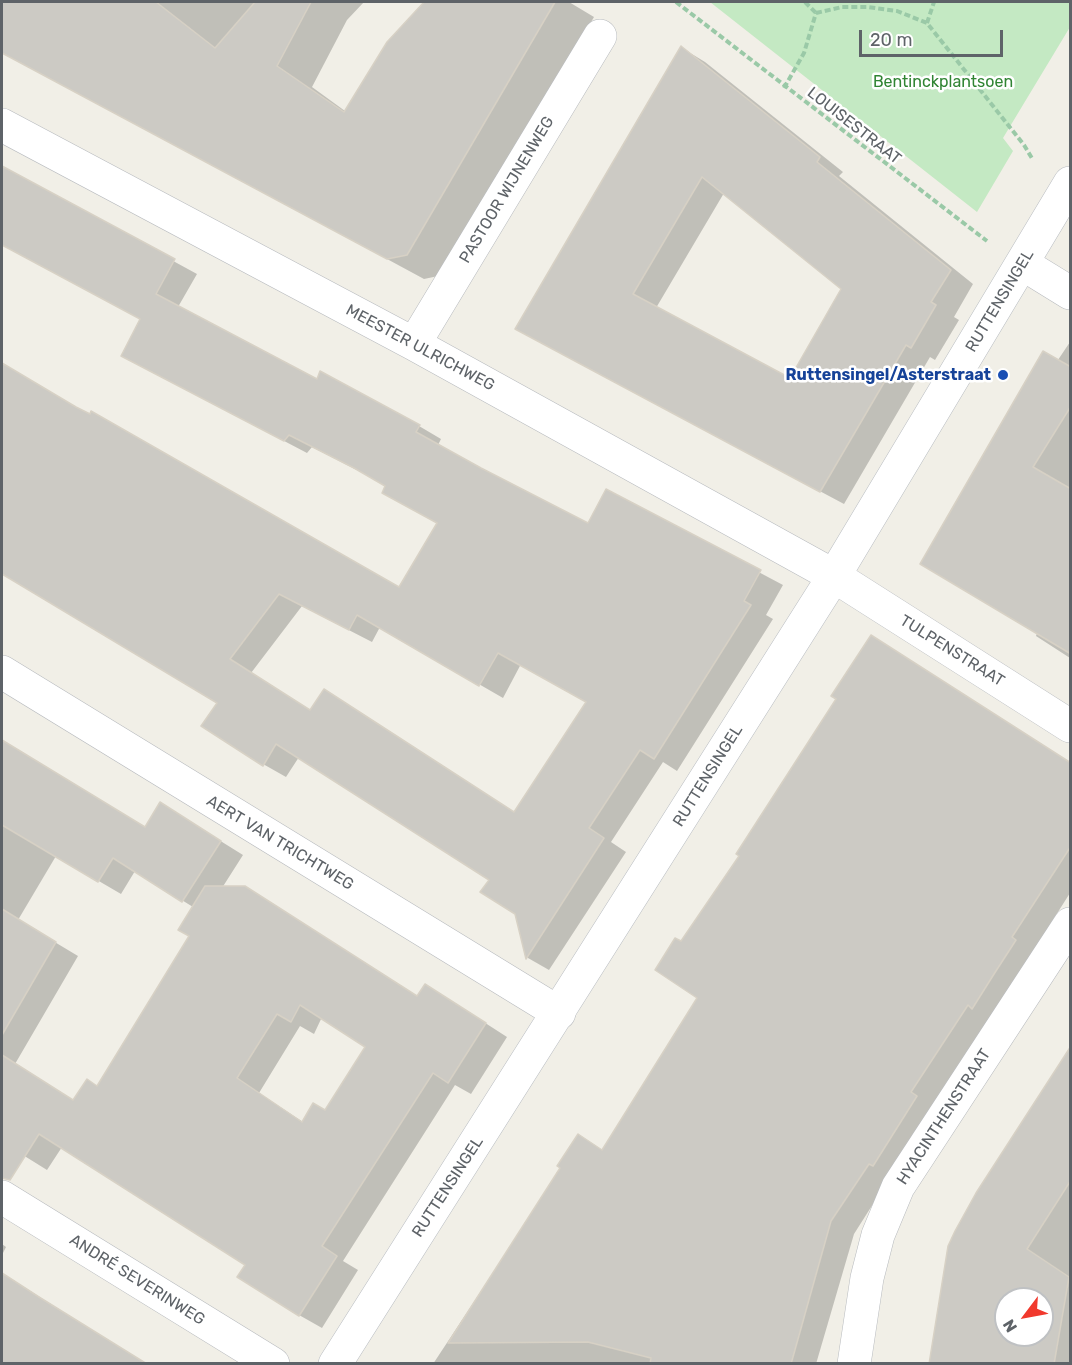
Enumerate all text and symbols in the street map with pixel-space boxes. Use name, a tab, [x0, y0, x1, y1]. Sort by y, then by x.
scale bar	[862, 18, 1006, 56]
text: 20 m	[870, 29, 912, 51]
park label: Bentinckplantsoen	[873, 72, 1013, 92]
street label: LOUISESTRAAT	[803, 83, 905, 169]
street label: PASTOOR WIJNENWEG	[456, 113, 558, 267]
street label: RUTTENSINGEL	[962, 246, 1038, 356]
street label: MEESTER ULRICHWEG	[342, 301, 498, 395]
place label: Ruttensingel/Asterstraat	[785, 365, 991, 385]
marker: Ruttensingel/Asterstraat	[996, 368, 1010, 382]
street label: TULPENSTRAAT	[896, 611, 1008, 691]
street label: RUTTENSINGEL	[669, 722, 747, 830]
street label: AERT VAN TRICHTWEG	[203, 791, 357, 895]
street label: HYACINTHENSTRAAT	[893, 1046, 995, 1188]
street label: RUTTENSINGEL	[408, 1133, 488, 1241]
street label: ANDRÉ SEVERINWEG	[66, 1231, 208, 1329]
north arrow	[994, 1287, 1054, 1347]
text: N	[999, 1316, 1021, 1336]

